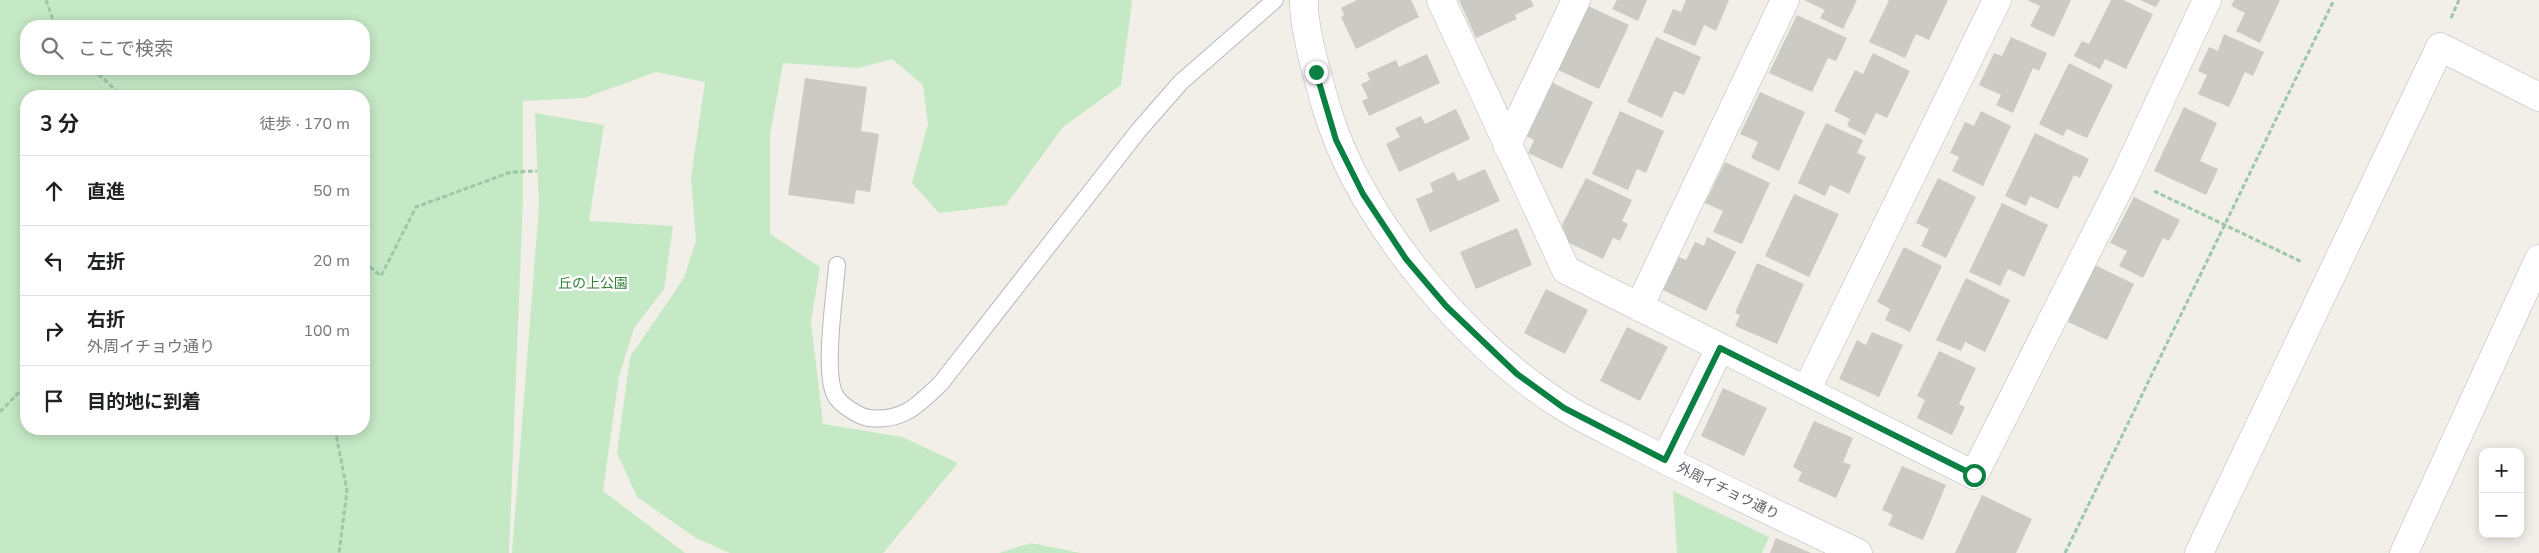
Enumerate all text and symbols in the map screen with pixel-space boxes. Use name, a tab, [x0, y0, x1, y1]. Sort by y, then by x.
search box	[20, 20, 370, 75]
icon: search	[38, 34, 66, 62]
text: ここで検索	[78, 36, 173, 62]
route end	[1305, 61, 1328, 84]
text: 3 分	[40, 110, 79, 138]
text: 徒歩 · 170 m	[260, 113, 350, 135]
icon: ahead	[40, 177, 68, 205]
text: 直進	[87, 179, 125, 205]
text: 50 m	[313, 180, 350, 202]
icon: left	[40, 247, 68, 275]
text: 左折	[87, 249, 125, 275]
text: 20 m	[313, 250, 350, 272]
park label: 丘の上公園	[558, 274, 628, 293]
text: 右折	[87, 307, 125, 333]
icon: right	[40, 317, 68, 345]
text: 100 m	[303, 320, 350, 342]
text: 外周イチョウ通り	[87, 336, 215, 358]
icon: arrive	[40, 387, 68, 415]
text: 目的地に到着	[87, 389, 201, 415]
map controls	[2479, 448, 2524, 538]
button: +	[2479, 448, 2524, 493]
street label: 外周イチョウ通り	[1674, 458, 1782, 524]
route start	[1963, 464, 1986, 487]
button: −	[2479, 493, 2524, 538]

